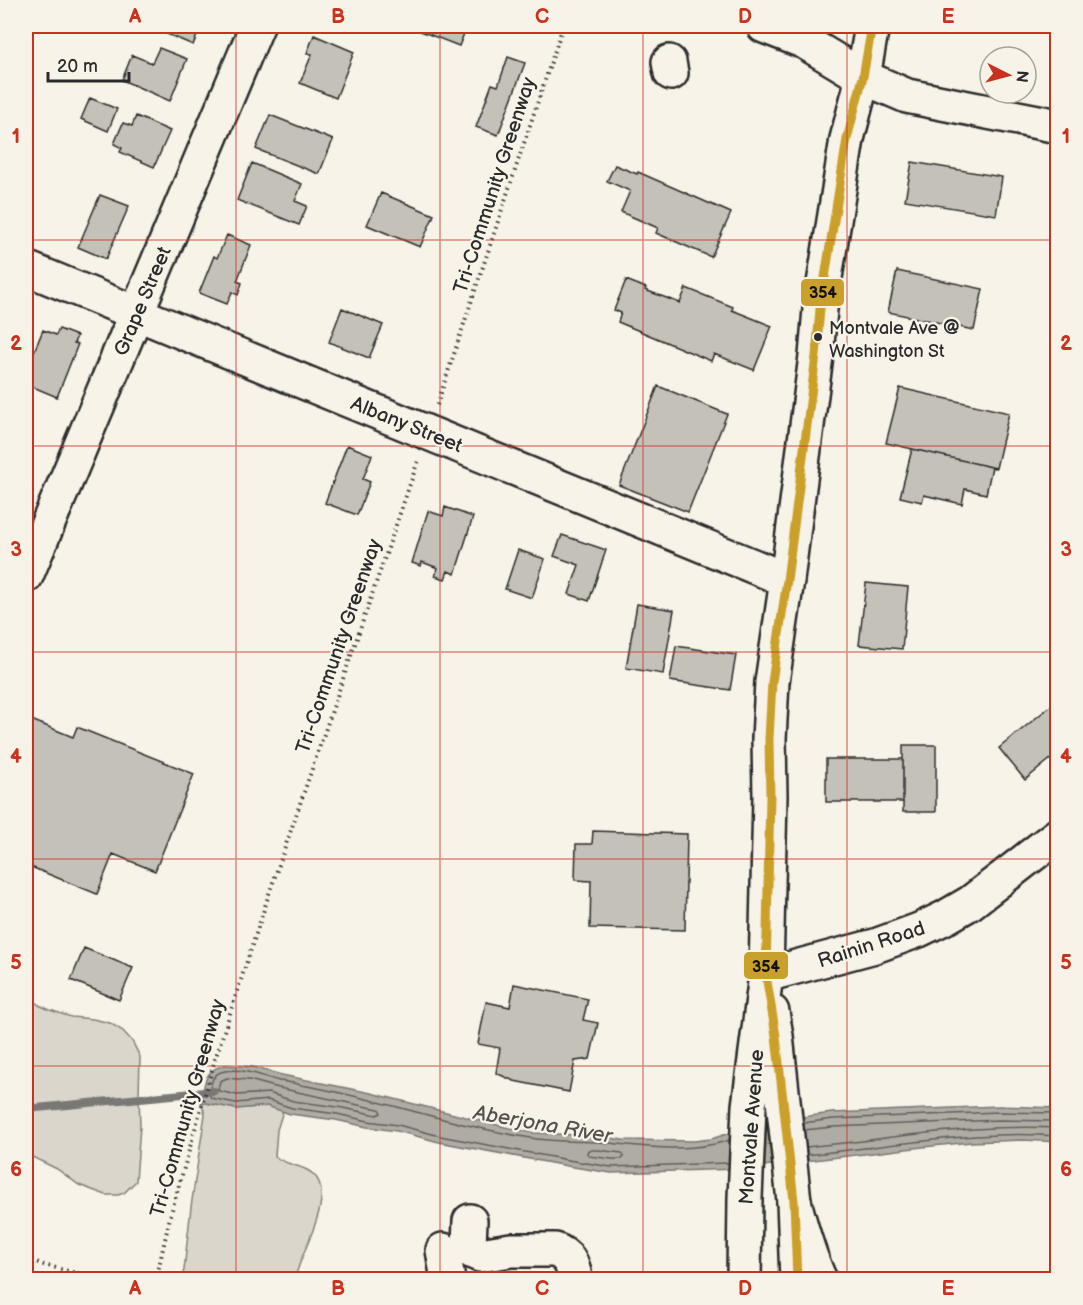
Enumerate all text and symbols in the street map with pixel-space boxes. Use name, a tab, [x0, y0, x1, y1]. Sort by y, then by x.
text: A	[128, 5, 142, 29]
text: B	[331, 5, 345, 29]
text: C	[535, 5, 549, 29]
text: D	[738, 5, 752, 29]
text: E	[942, 5, 955, 29]
scale bar	[48, 45, 129, 83]
north arrow	[978, 45, 1038, 105]
text: 20 m	[57, 56, 98, 77]
text: N	[1011, 69, 1032, 83]
street label: Tri-Community Greenway	[449, 74, 541, 296]
text: 1	[12, 125, 20, 149]
text: 1	[1062, 125, 1070, 149]
street label: Grape Street	[109, 243, 177, 360]
line badge: 354	[800, 278, 845, 307]
text: 354	[809, 284, 838, 303]
place label: Montvale Ave @ Washington St	[829, 318, 960, 362]
marker: Montvale Ave @ Washington St	[812, 331, 824, 343]
text: 2	[10, 332, 22, 356]
text: 2	[1060, 332, 1072, 356]
street label: Albany Street	[347, 392, 466, 458]
street label: Tri-Community Greenway	[291, 536, 387, 757]
text: 3	[10, 538, 22, 562]
text: 3	[1060, 538, 1072, 562]
text: 4	[10, 745, 22, 769]
text: 4	[1060, 745, 1072, 769]
street label: Rainin Road	[815, 916, 928, 974]
text: 5	[10, 951, 22, 975]
line badge: 354	[743, 951, 789, 980]
text: 5	[1060, 951, 1072, 975]
text: 354	[752, 958, 781, 977]
street label: Tri-Community Greenway	[145, 997, 231, 1220]
street label: Montvale Avenue	[735, 1049, 769, 1205]
water label: Aberjona River	[471, 1100, 615, 1149]
text: 6	[10, 1158, 22, 1182]
text: 6	[1060, 1158, 1072, 1182]
text: A	[128, 1277, 142, 1301]
text: B	[331, 1277, 345, 1301]
text: C	[535, 1277, 549, 1301]
text: D	[738, 1277, 752, 1301]
text: E	[942, 1277, 955, 1301]

